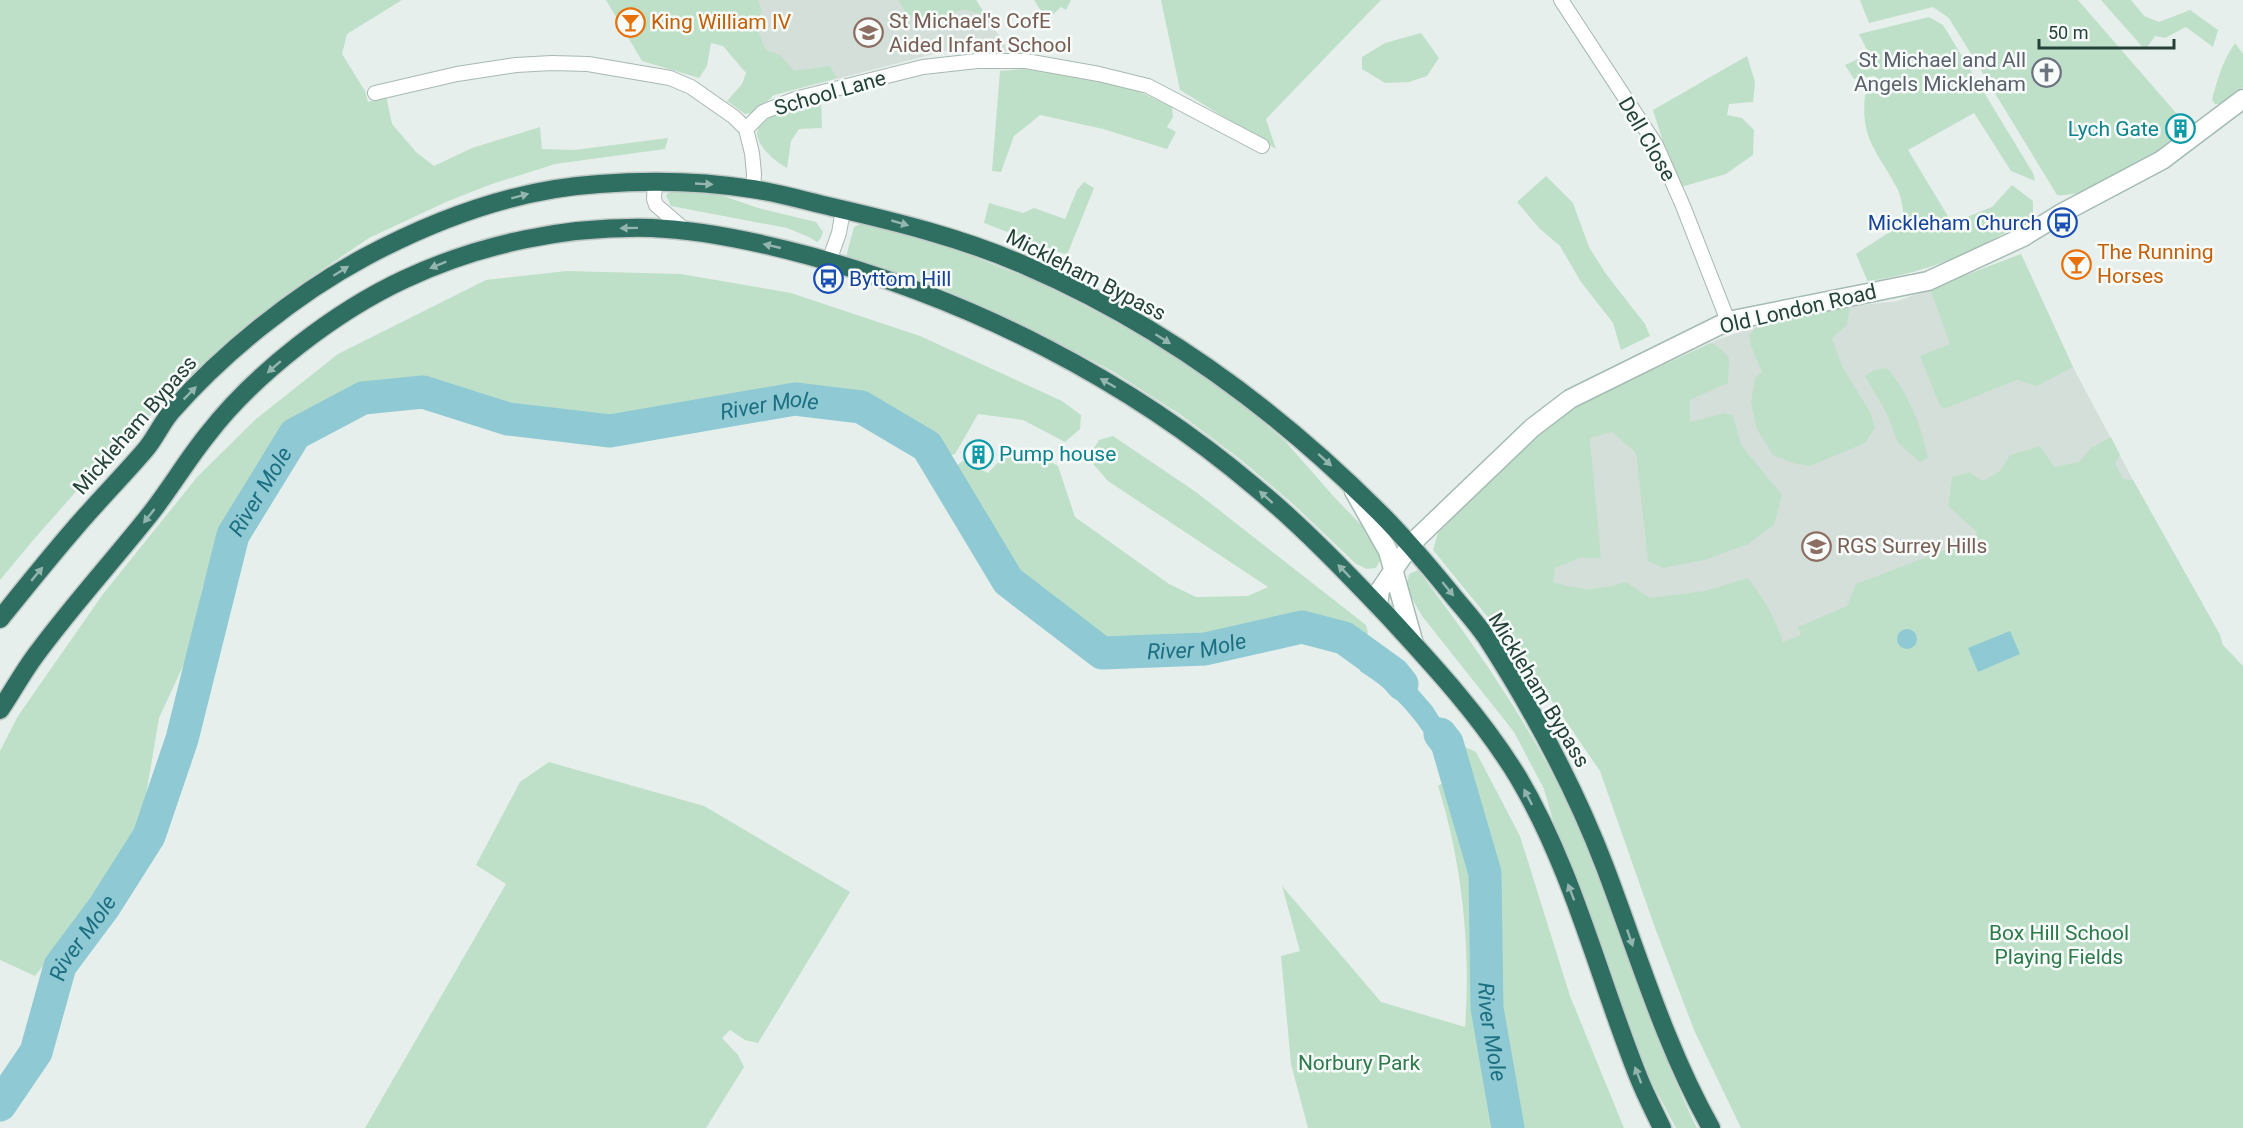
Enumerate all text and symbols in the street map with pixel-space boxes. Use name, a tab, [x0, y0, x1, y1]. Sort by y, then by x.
bar icon: King William IV	[614, 6, 646, 38]
place label: St Michael's CofE Aided Infant School	[889, 9, 1072, 57]
place label: King William IV	[651, 10, 792, 34]
scale bar	[2039, 12, 2174, 50]
school or university icon: St Michael's CofE Aided Infant School	[852, 17, 884, 49]
text: 50 m	[2048, 22, 2088, 43]
place label: St Michael and All Angels Mickleham	[1854, 48, 2026, 96]
church icon: St Michael and All Angels Mickleham	[2031, 56, 2063, 88]
street label: School Lane	[772, 66, 888, 120]
street label: Dell Close	[1613, 93, 1681, 185]
building icon: Lych Gate	[2164, 113, 2196, 145]
place label: Lych Gate	[2068, 117, 2159, 141]
one-way arrow	[694, 180, 713, 189]
one-way arrow	[512, 191, 530, 200]
bus stop icon: Mickleham Church	[2047, 207, 2079, 239]
place label: Mickleham Church	[1868, 211, 2042, 235]
one-way arrow	[891, 219, 909, 228]
one-way arrow	[619, 223, 638, 233]
street label: Mickleham Bypass	[1002, 224, 1170, 326]
place label: The Running Horses	[2097, 240, 2214, 288]
one-way arrow	[763, 241, 781, 251]
bar icon: The Running Horses	[2060, 248, 2092, 280]
one-way arrow	[429, 260, 447, 270]
bus stop icon: Byttom Hill	[812, 263, 844, 295]
one-way arrow	[333, 266, 349, 277]
place label: Byttom Hill	[849, 267, 951, 291]
street label: Old London Road	[1717, 279, 1879, 339]
one-way arrow	[1155, 334, 1171, 345]
street label: Mickleham Bypass	[68, 351, 202, 499]
one-way arrow	[267, 360, 282, 373]
one-way arrow	[1099, 378, 1116, 388]
one-way arrow	[182, 386, 196, 400]
water label: River Mole	[718, 386, 820, 425]
building icon: Pump house	[962, 438, 994, 470]
place label: Pump house	[999, 442, 1116, 466]
water label: River Mole	[223, 443, 297, 541]
one-way arrow	[1318, 453, 1333, 467]
one-way arrow	[1259, 491, 1274, 504]
one-way arrow	[142, 508, 155, 524]
school or university icon: RGS Surrey Hills	[1800, 530, 1832, 562]
place label: RGS Surrey Hills	[1837, 534, 1987, 558]
one-way arrow	[1338, 564, 1351, 579]
one-way arrow	[30, 567, 43, 582]
one-way arrow	[1441, 582, 1453, 597]
street label: Mickleham Bypass	[1483, 608, 1595, 772]
water label: River Mole	[1146, 628, 1249, 664]
one-way arrow	[1523, 788, 1533, 805]
one-way arrow	[1566, 882, 1576, 900]
water label: River Mole	[45, 890, 121, 983]
park label: Box Hill School Playing Fields	[1989, 921, 2129, 969]
one-way arrow	[1625, 929, 1635, 947]
water label: River Mole	[1474, 982, 1512, 1083]
park label: Norbury Park	[1298, 1051, 1420, 1075]
one-way arrow	[1633, 1066, 1642, 1084]

